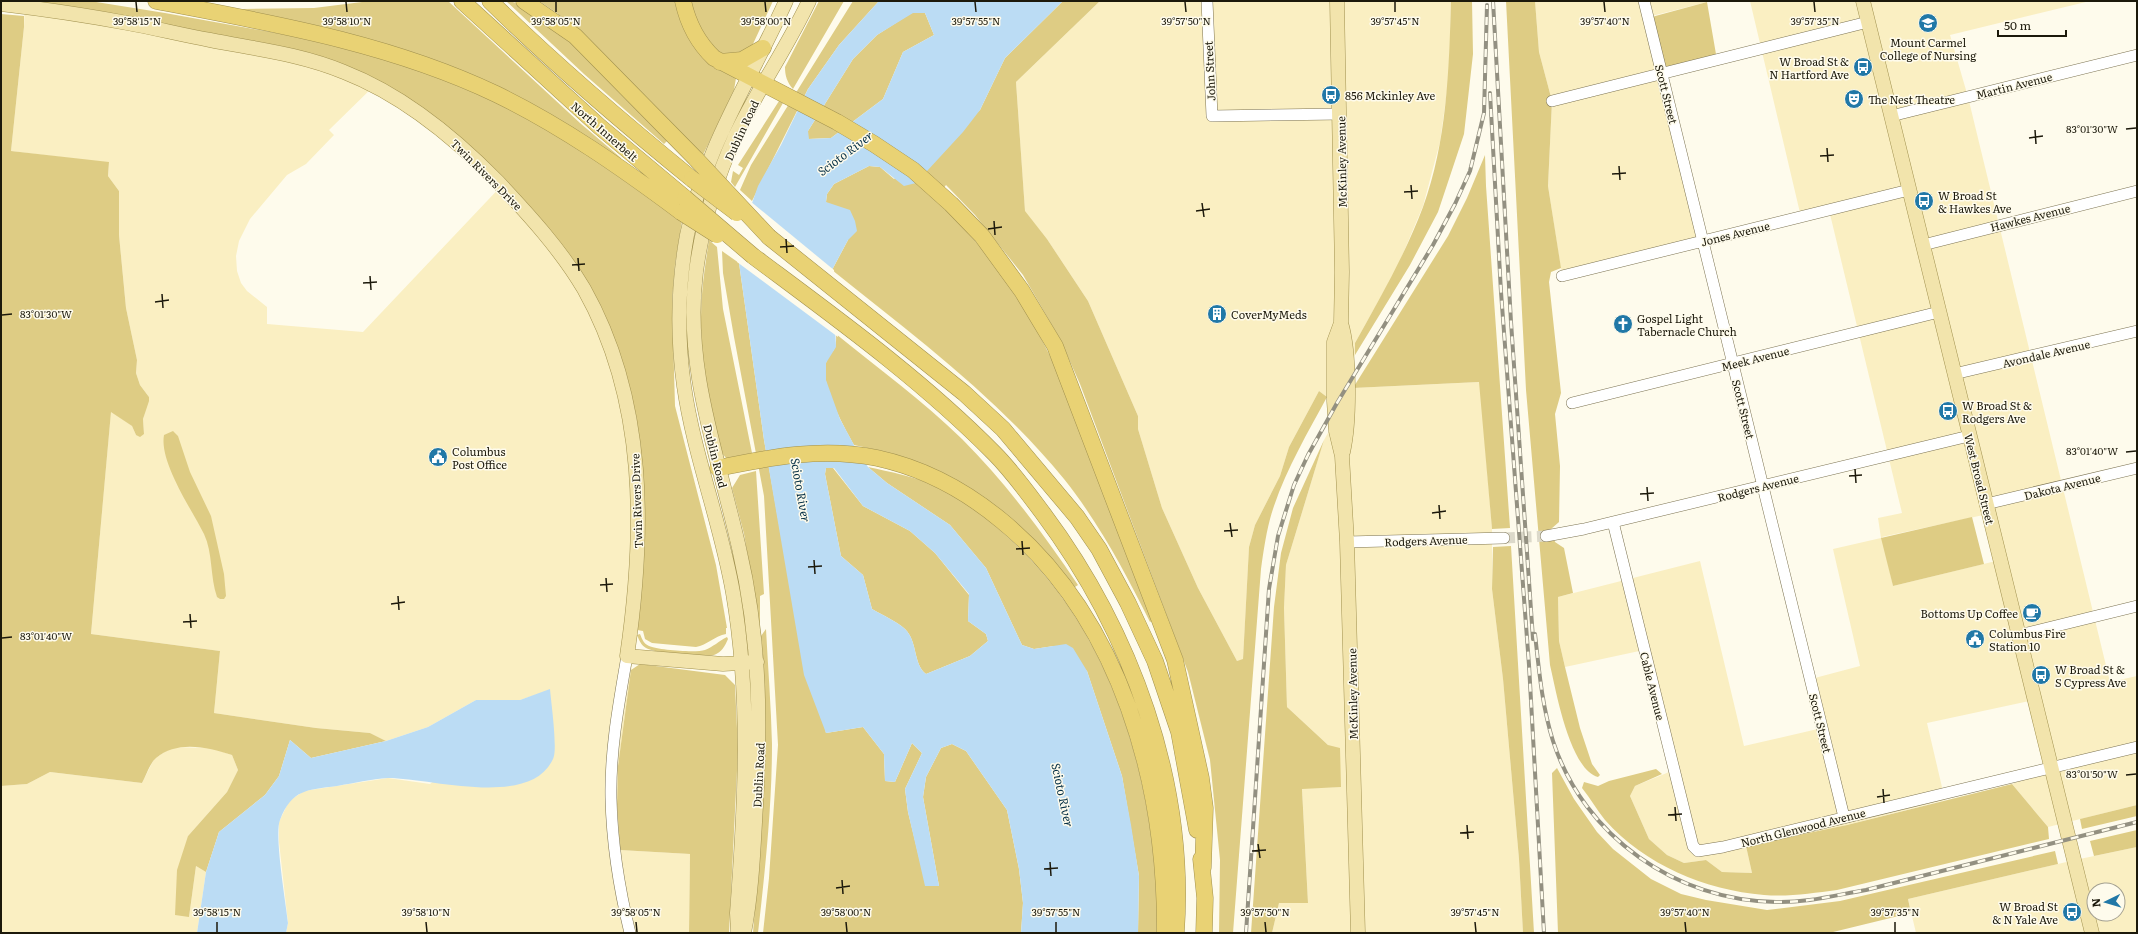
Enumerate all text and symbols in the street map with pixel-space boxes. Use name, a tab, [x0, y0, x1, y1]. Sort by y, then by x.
school or university icon: Mount Carmel College of Nursing	[1917, 12, 1939, 34]
scale bar	[1998, 12, 2066, 38]
text: 39°58'15"N	[113, 13, 161, 28]
text: 39°58'10"N	[323, 13, 371, 28]
text: 39°58'05"N	[531, 13, 581, 28]
text: 39°58'00"N	[741, 13, 791, 28]
text: 39°57'55"N	[952, 13, 1000, 28]
text: 39°57'50"N	[1161, 13, 1211, 28]
text: 39°57'45"N	[1370, 13, 1420, 28]
text: 39°57'40"N	[1580, 13, 1630, 28]
text: 39°57'35"N	[1790, 13, 1840, 28]
text: 50 m	[2004, 16, 2031, 34]
place label: Mount Carmel College of Nursing	[1880, 34, 1977, 63]
street label: John Street	[1199, 40, 1219, 101]
place label: W Broad St & N Hartford Ave	[1769, 53, 1849, 82]
bus stop icon: W Broad St & N Hartford Ave	[1852, 56, 1874, 78]
street label: Scott Street	[1652, 63, 1682, 126]
street label: Martin Avenue	[1974, 68, 2054, 102]
bus stop icon: 856 Mckinley Ave	[1320, 84, 1342, 106]
place label: 856 Mckinley Ave	[1345, 87, 1436, 103]
theatre icon: The Nest Theatre	[1843, 88, 1865, 110]
place label: The Nest Theatre	[1868, 91, 1955, 107]
street label: North Innerbelt	[568, 97, 642, 165]
street label: Dublin Road	[720, 97, 762, 163]
street label: McKinley Avenue	[1332, 116, 1350, 208]
text: 83°01'30"W	[2066, 121, 2118, 136]
water label: Scioto River	[814, 126, 877, 180]
street label: Twin Rivers Drive	[448, 135, 526, 213]
place label: W Broad St & Hawkes Ave	[1938, 187, 2012, 216]
bus stop icon: W Broad St & Hawkes Ave	[1913, 190, 1935, 212]
street label: Hawkes Avenue	[1988, 199, 2072, 235]
street label: Jones Avenue	[1699, 217, 1771, 249]
building icon: CoverMyMeds	[1206, 303, 1228, 325]
text: 83°01'30"W	[20, 306, 72, 321]
place label: CoverMyMeds	[1231, 306, 1307, 322]
place label: Gospel Light Tabernacle Church	[1637, 310, 1737, 339]
church icon: Gospel Light Tabernacle Church	[1612, 313, 1634, 335]
street label: Avondale Avenue	[2001, 335, 2092, 371]
street label: Meek Avenue	[1719, 342, 1791, 374]
street label: Scott Street	[1729, 378, 1759, 441]
place label: W Broad St & Rodgers Ave	[1962, 397, 2032, 426]
bus stop icon: W Broad St & Rodgers Ave	[1937, 400, 1959, 422]
street label: Dublin Road	[700, 422, 732, 490]
street label: West Broad Street	[1961, 432, 1999, 527]
place label: Columbus Post Office	[452, 443, 507, 472]
text: 83°01'40"W	[2066, 443, 2118, 458]
public building icon: Columbus Post Office	[427, 446, 449, 468]
street label: Twin Rivers Drive	[626, 453, 646, 549]
water label: Scioto River	[786, 456, 816, 524]
street label: Rodgers Avenue	[1716, 469, 1801, 505]
street label: Dakota Avenue	[2022, 469, 2102, 503]
street label: Rodgers Avenue	[1384, 531, 1468, 549]
cafe icon: Bottoms Up Coffee	[2021, 602, 2043, 624]
place label: Bottoms Up Coffee	[1921, 605, 2018, 621]
place label: Columbus Fire Station 10	[1989, 625, 2066, 654]
text: 83°01'40"W	[20, 628, 72, 643]
public building icon: Columbus Fire Station 10	[1964, 628, 1986, 650]
street label: McKinley Avenue	[1343, 648, 1361, 740]
street label: Cable Avenue	[1637, 650, 1669, 722]
place label: W Broad St & S Cypress Ave	[2055, 661, 2126, 690]
bus stop icon: W Broad St & S Cypress Ave	[2030, 664, 2052, 686]
street label: Scott Street	[1806, 692, 1836, 755]
street label: Dublin Road	[748, 742, 768, 808]
water label: Scioto River	[1047, 761, 1079, 829]
text: 83°01'50"W	[2066, 766, 2118, 781]
street label: North Glenwood Avenue	[1739, 804, 1867, 850]
north arrow	[2086, 882, 2126, 922]
place label: W Broad St & N Yale Ave	[1992, 898, 2059, 927]
text: N	[2087, 898, 2103, 908]
bus stop icon: W Broad St & N Yale Ave	[2061, 901, 2083, 923]
text: 39°58'15"N	[193, 904, 241, 919]
text: 39°58'10"N	[402, 904, 450, 919]
text: 39°58'05"N	[611, 904, 661, 919]
text: 39°58'00"N	[821, 904, 871, 919]
text: 39°57'55"N	[1032, 904, 1080, 919]
text: 39°57'50"N	[1240, 904, 1290, 919]
text: 39°57'45"N	[1450, 904, 1500, 919]
text: 39°57'40"N	[1660, 904, 1710, 919]
text: 39°57'35"N	[1870, 904, 1920, 919]

